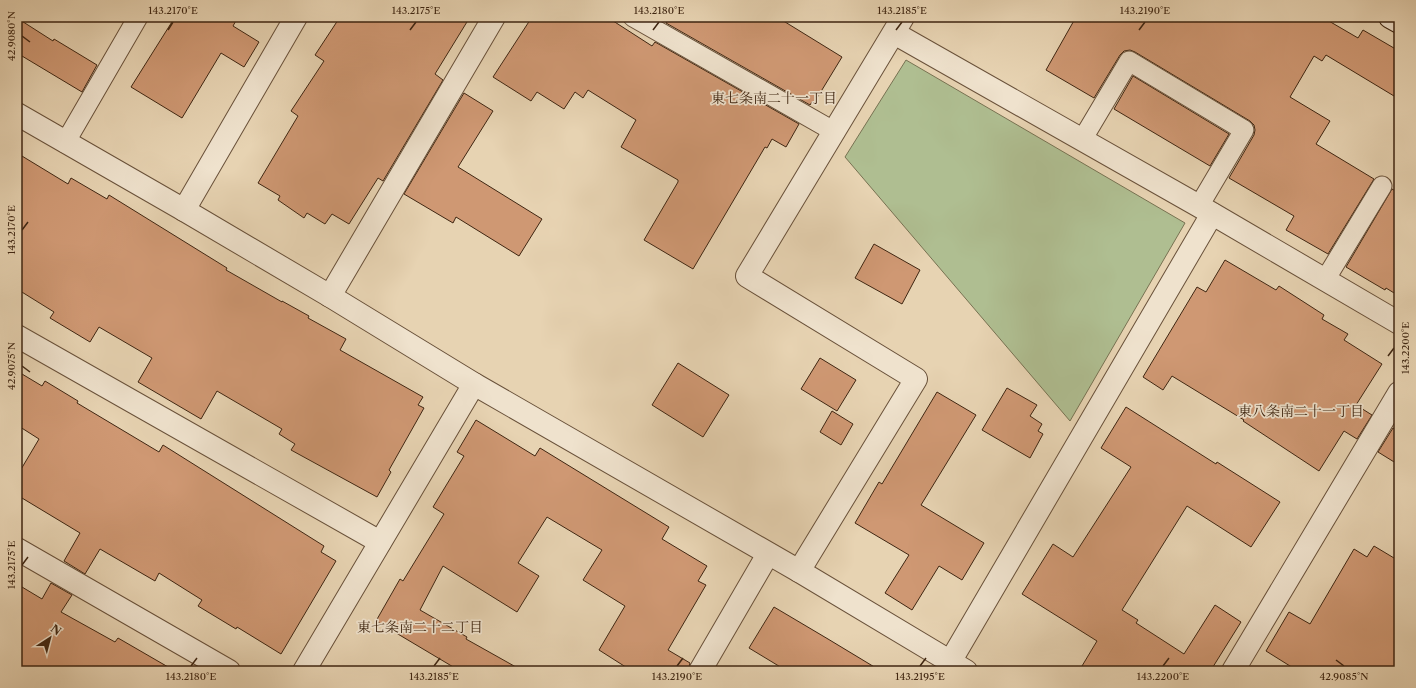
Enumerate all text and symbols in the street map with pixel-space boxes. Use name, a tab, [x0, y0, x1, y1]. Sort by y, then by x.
text: 143.2170°E	[148, 4, 198, 17]
text: 143.2175°E	[392, 4, 440, 17]
text: 143.2180°E	[634, 4, 684, 17]
text: 143.2185°E	[877, 4, 927, 17]
text: 143.2190°E	[1120, 4, 1170, 17]
text: 42.9080°N	[5, 11, 18, 61]
district label: 東七条南二十一丁目	[711, 89, 837, 107]
text: 143.2170°E	[5, 205, 18, 255]
text: 143.2200°E	[1399, 322, 1412, 374]
text: 42.9075°N	[5, 342, 18, 390]
district label: 東八条南二十一丁目	[1238, 402, 1364, 420]
text: 143.2175°E	[5, 541, 18, 589]
north arrow	[30, 618, 70, 658]
district label: 東七条南二十二丁目	[357, 618, 483, 636]
text: N	[48, 621, 64, 639]
text: 143.2180°E	[166, 670, 216, 683]
text: 143.2185°E	[409, 670, 459, 683]
text: 143.2190°E	[652, 670, 702, 683]
text: 143.2195°E	[895, 670, 945, 683]
text: 143.2200°E	[1137, 670, 1189, 683]
text: 42.9085°N	[1319, 670, 1369, 683]

